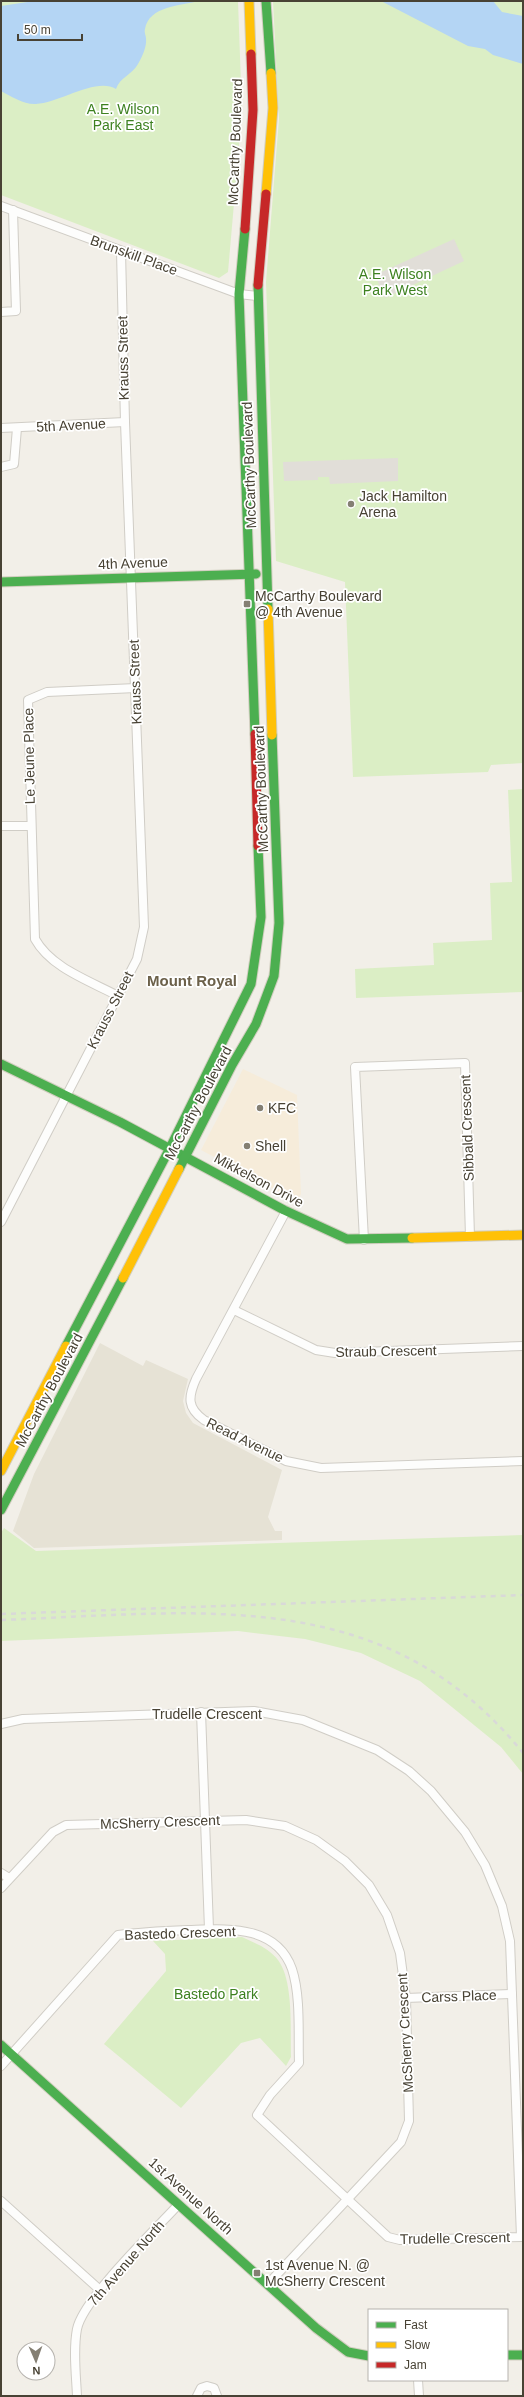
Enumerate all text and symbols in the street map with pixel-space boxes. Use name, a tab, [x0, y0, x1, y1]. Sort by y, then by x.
scale bar	[18, 16, 82, 42]
text: 50 m	[24, 23, 51, 37]
street label: McCarthy Boulevard	[225, 78, 245, 206]
park label: A.E. Wilson Park East	[87, 101, 159, 133]
street label: Brunskill Place	[88, 232, 180, 278]
park label: A.E. Wilson Park West	[359, 266, 431, 298]
street label: Krauss Street	[114, 315, 132, 401]
street label: McCarthy Boulevard	[239, 401, 259, 529]
street label: 5th Avenue	[36, 415, 106, 435]
place label: Jack Hamilton Arena	[359, 488, 447, 520]
marker: Jack Hamilton Arena	[346, 499, 356, 509]
street label: 4th Avenue	[98, 554, 168, 572]
place label: McCarthy Boulevard @ 4th Avenue	[255, 588, 382, 620]
marker: McCarthy Boulevard @ 4th Avenue	[242, 599, 252, 609]
street label: Krauss Street	[126, 639, 144, 725]
street label: Le Jeune Place	[20, 707, 38, 804]
street label: McCarthy Boulevard	[251, 725, 271, 853]
street label: Krauss Street	[84, 968, 136, 1051]
district label: Mount Royal	[147, 972, 237, 989]
street label: McCarthy Boulevard	[161, 1043, 235, 1163]
street label: Sibbald Crescent	[457, 1074, 477, 1182]
place label: KFC	[268, 1100, 296, 1116]
marker: KFC	[255, 1103, 265, 1113]
place label: Shell	[255, 1138, 286, 1154]
marker: Shell	[242, 1141, 252, 1151]
street label: Mikkelson Drive	[212, 1150, 307, 1210]
street label: McCarthy Boulevard	[12, 1330, 86, 1450]
street label: Straub Crescent	[335, 1342, 437, 1360]
street label: Read Avenue	[204, 1414, 286, 1466]
street label: Trudelle Crescent	[152, 1706, 262, 1722]
street label: McSherry Crescent	[100, 1812, 220, 1832]
street label: Bastedo Crescent	[124, 1923, 236, 1943]
street label: McSherry Crescent	[394, 1973, 416, 2093]
park label: Bastedo Park	[174, 1986, 259, 2002]
street label: Carss Place	[421, 1987, 497, 2005]
street label: 1st Avenue North	[146, 2154, 236, 2238]
street label: 7th Avenue North	[85, 2217, 167, 2309]
street label: Trudelle Crescent	[400, 2229, 510, 2247]
place label: 1st Avenue N. @ McSherry Crescent	[265, 2257, 385, 2289]
marker: 1st Avenue N. @ McSherry Crescent	[252, 2268, 262, 2278]
legend	[368, 2309, 508, 2381]
text: Fast	[404, 2318, 428, 2332]
text: Slow	[404, 2338, 430, 2352]
north arrow	[16, 2341, 56, 2381]
text: Jam	[404, 2358, 427, 2372]
text: N	[32, 2365, 41, 2377]

